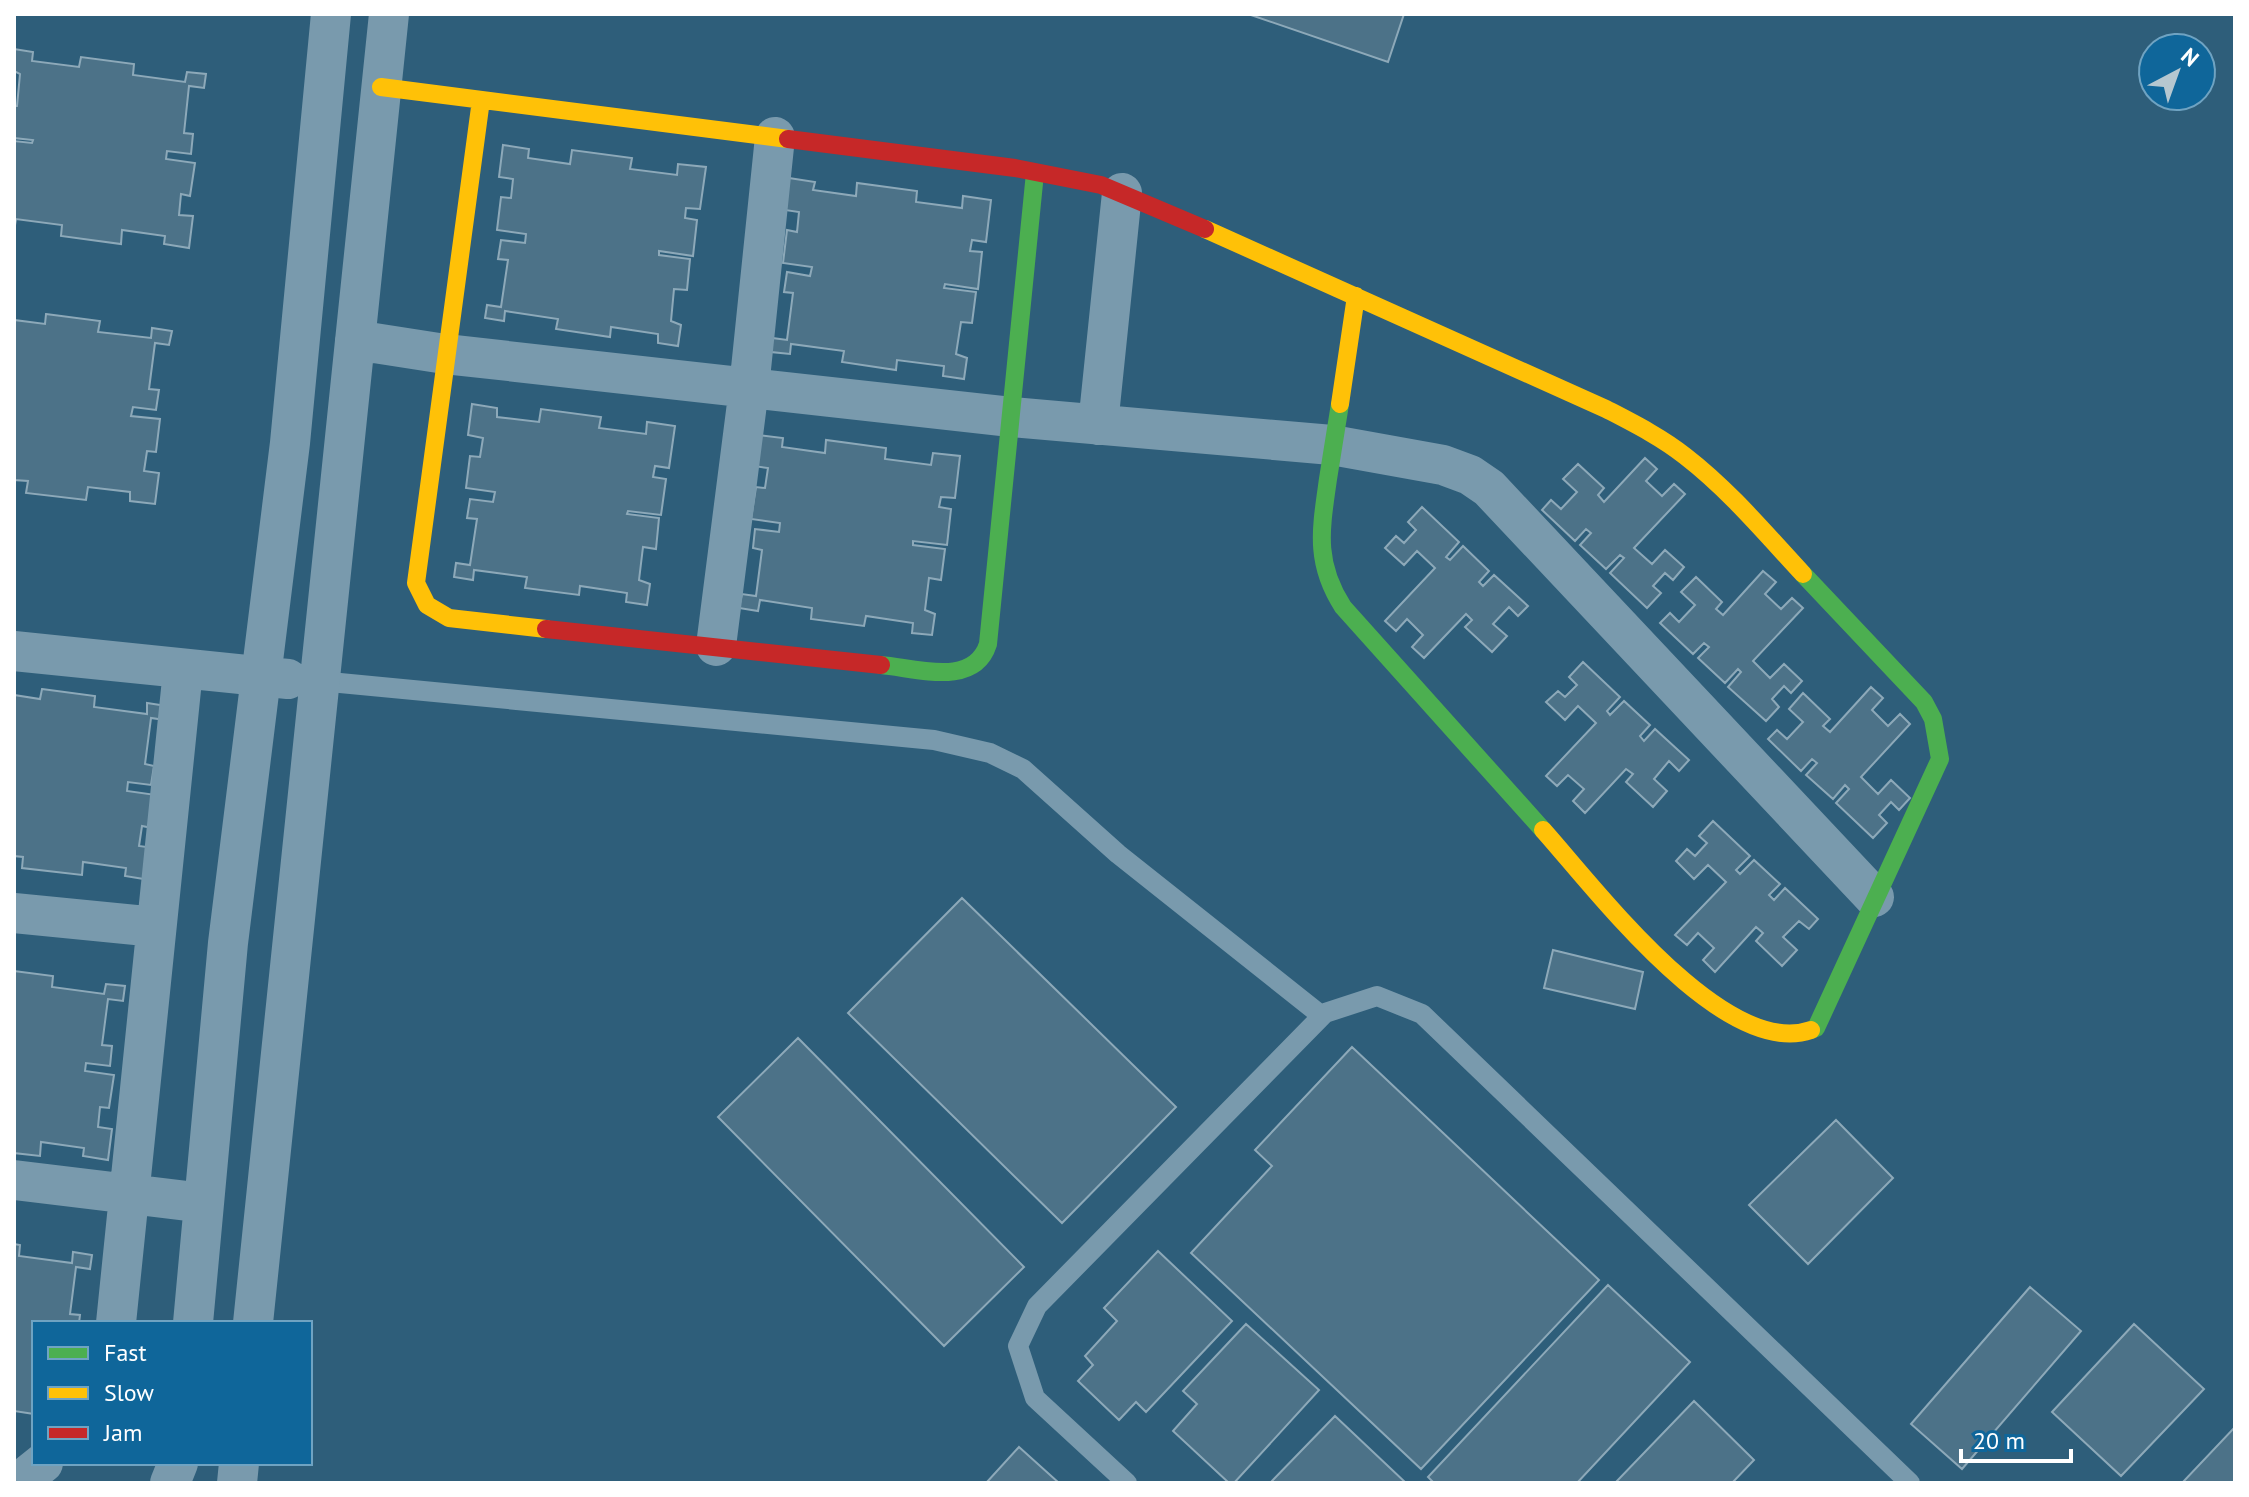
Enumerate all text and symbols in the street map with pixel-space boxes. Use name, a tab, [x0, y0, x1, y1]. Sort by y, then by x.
north arrow	[2137, 32, 2217, 112]
text: N	[2175, 42, 2205, 72]
legend	[32, 1321, 312, 1465]
text: Fast	[104, 1337, 147, 1368]
text: Slow	[104, 1377, 154, 1408]
scale bar	[1961, 1413, 2071, 1463]
text: Jam	[103, 1417, 142, 1448]
text: 20 m	[1973, 1425, 2025, 1456]

